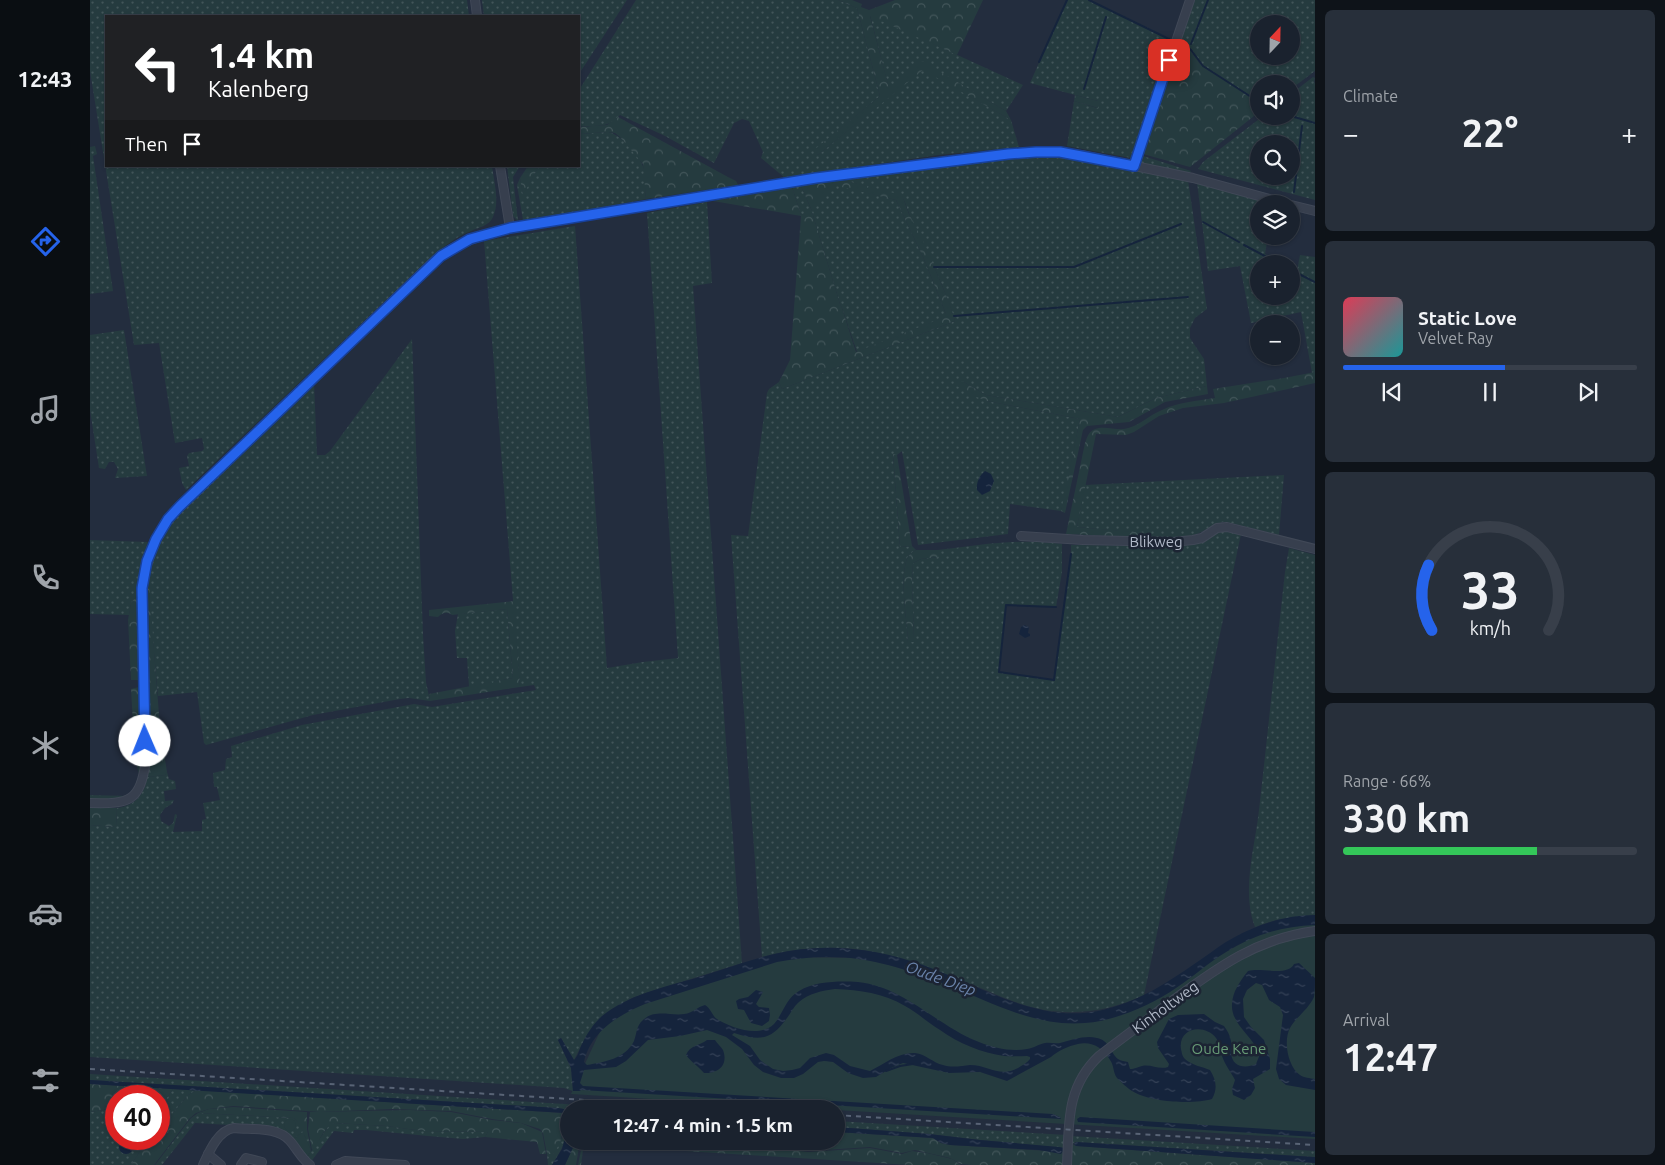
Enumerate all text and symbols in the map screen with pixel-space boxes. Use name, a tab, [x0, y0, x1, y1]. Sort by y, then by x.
north arrow	[1250, 15, 1300, 65]
map controls	[1250, 15, 1300, 365]
icon: left	[125, 35, 190, 100]
text: 1.4 km	[208, 35, 314, 75]
pin	[1148, 39, 1190, 81]
icon: arrive	[1155, 46, 1183, 74]
text: 12:43	[17, 66, 73, 91]
button: sound	[1250, 75, 1300, 125]
text: Kalenberg	[208, 76, 309, 101]
text: Climate	[1343, 87, 1398, 105]
text: 22°	[1462, 112, 1518, 154]
text: −	[1343, 118, 1359, 149]
text: +	[1621, 118, 1637, 149]
icon: arrive	[178, 130, 206, 158]
text: Then	[125, 133, 168, 155]
button: search	[1250, 135, 1300, 185]
button: layers	[1250, 195, 1300, 245]
icon: directions	[28, 224, 63, 259]
button: +	[1250, 255, 1300, 305]
text: Static Love	[1418, 307, 1517, 329]
button: −	[1250, 315, 1300, 365]
text: Velvet Ray	[1418, 329, 1493, 347]
icon: previous	[1378, 378, 1406, 406]
icon: pause	[1476, 378, 1504, 406]
icon: next	[1574, 378, 1602, 406]
icon: music	[28, 392, 63, 427]
street label: Blikweg	[1129, 533, 1183, 550]
icon: phone	[28, 560, 63, 595]
text: 33	[1461, 561, 1519, 619]
text: km/h	[1469, 618, 1511, 638]
position arrow	[118, 714, 170, 766]
icon: climate	[28, 728, 63, 763]
text: Range · 66%	[1343, 772, 1431, 790]
text: 330 km	[1343, 797, 1470, 839]
icon: car	[28, 896, 63, 931]
water label: Oude Diep	[903, 957, 979, 999]
street label: Kinholtweg	[1129, 977, 1201, 1037]
text: Arrival	[1343, 1011, 1390, 1029]
text: 12:47	[1343, 1036, 1438, 1078]
park label: Oude Kene	[1192, 1040, 1266, 1057]
icon: filters	[28, 1063, 63, 1098]
speed limit sign: 40	[105, 1085, 170, 1150]
text: 12:47 · 4 min · 1.5 km	[612, 1114, 793, 1136]

